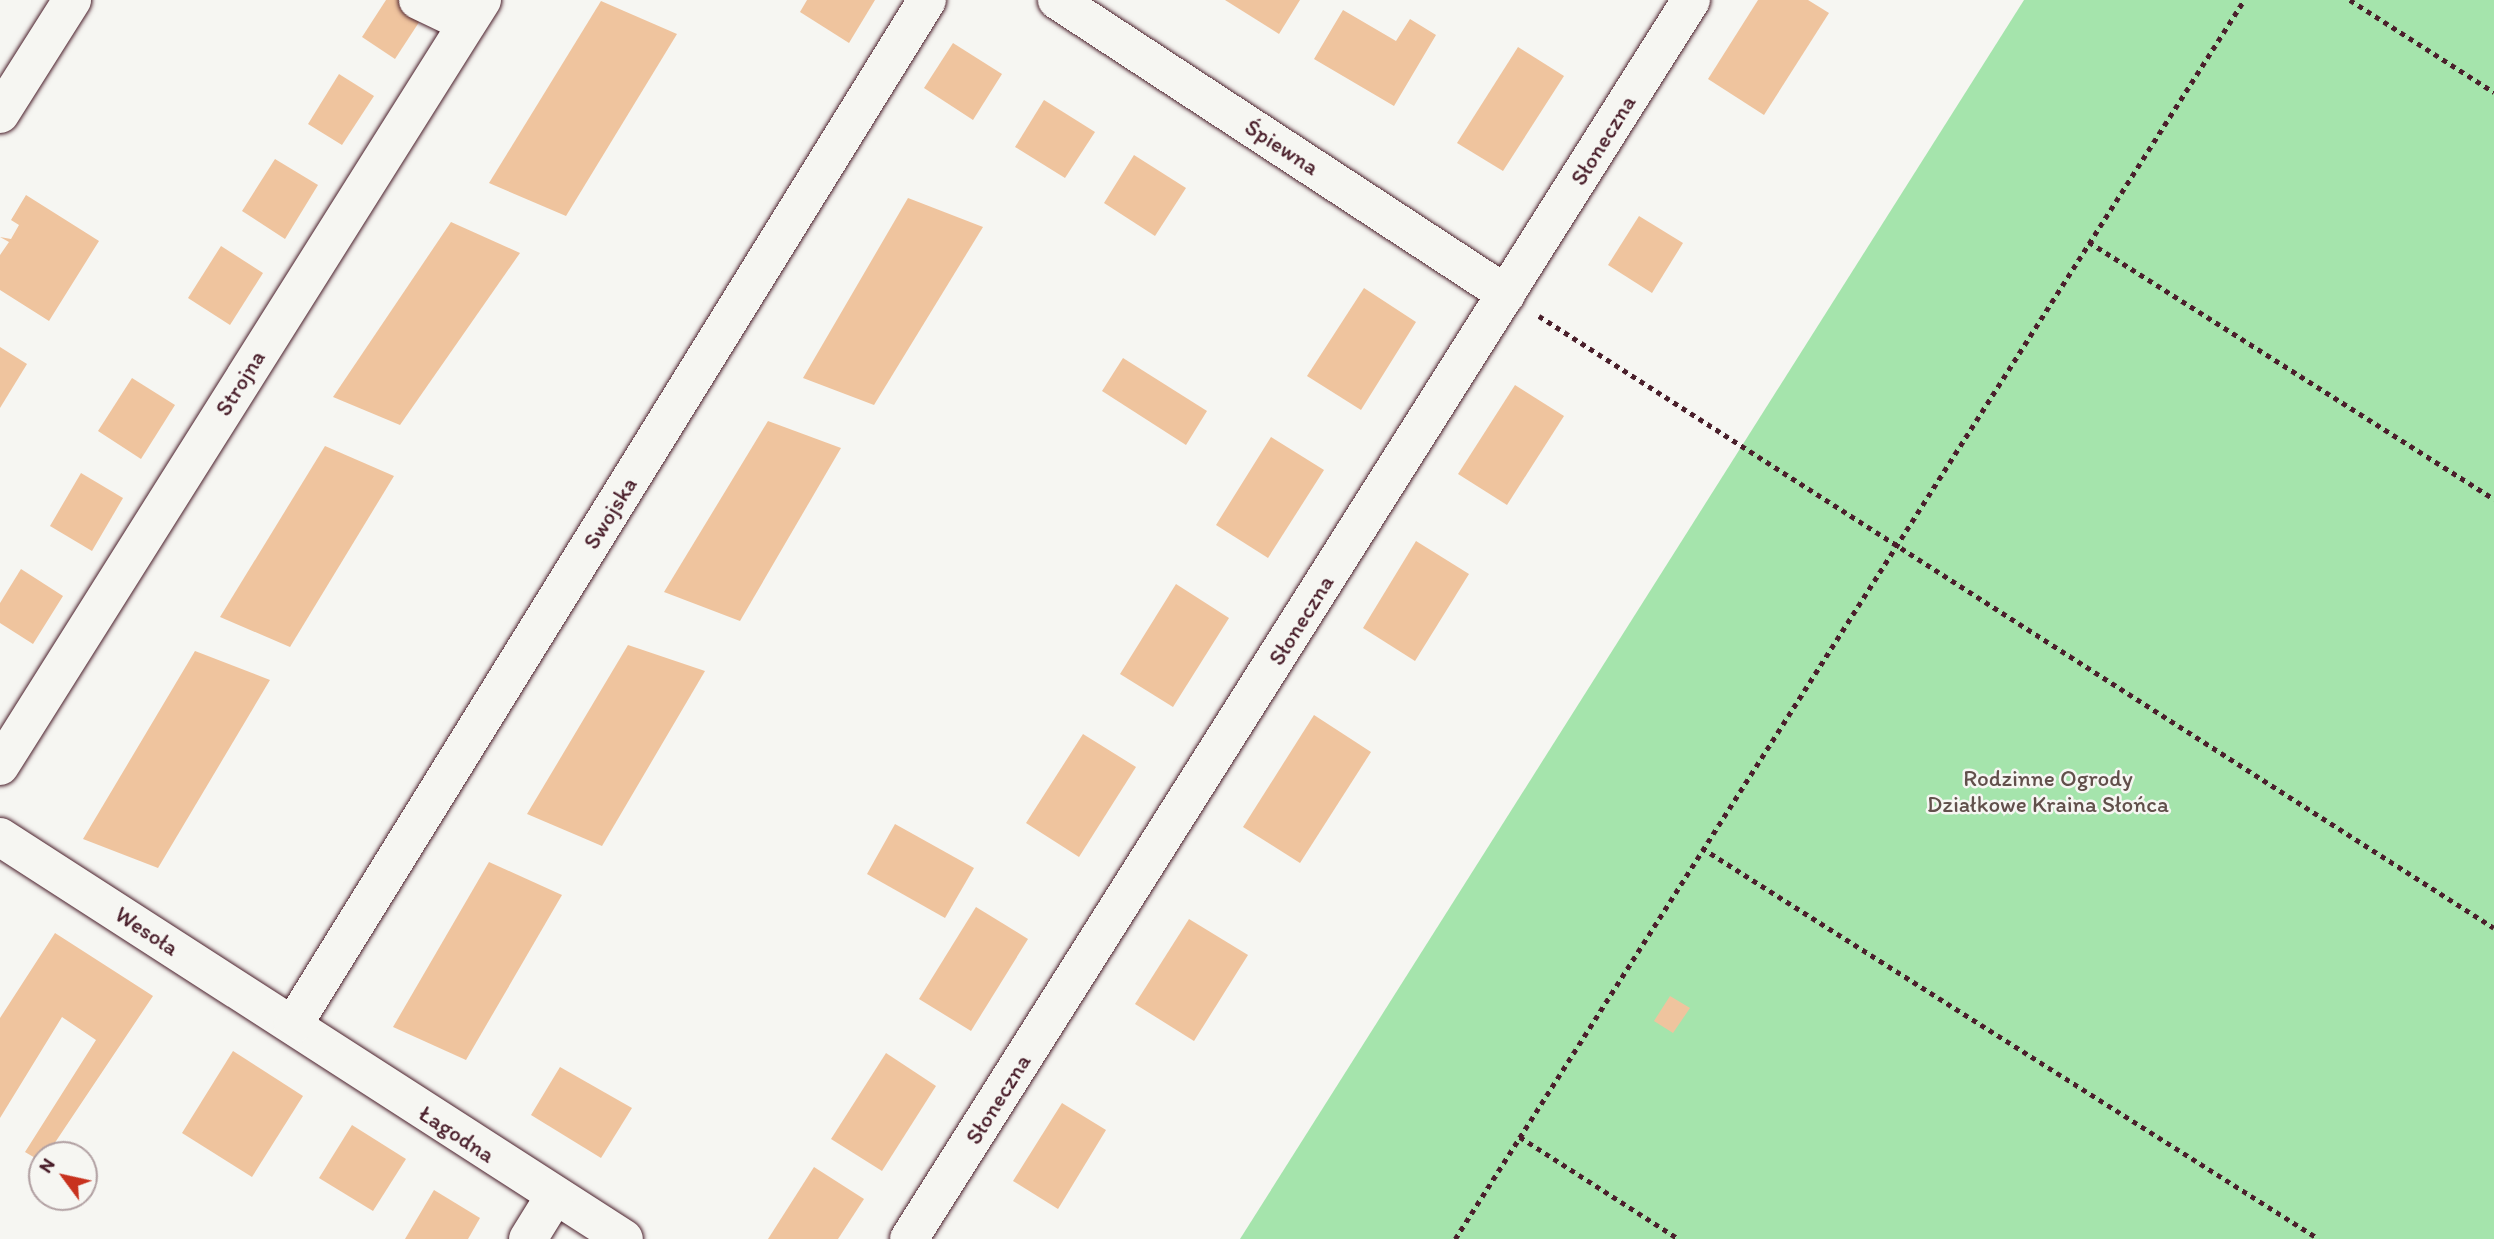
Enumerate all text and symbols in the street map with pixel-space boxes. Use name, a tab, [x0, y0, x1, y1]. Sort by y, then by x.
street label: Słoneczna	[1564, 90, 1642, 190]
street label: Śpiewna	[1240, 113, 1324, 181]
street label: Strojna	[209, 345, 271, 421]
street label: Swojska	[577, 472, 643, 554]
street label: Słoneczna	[1262, 570, 1340, 670]
park label: Rodzinne Ogrody Działkowe Kraina Słońca	[1927, 764, 2169, 818]
street label: Wesoła	[110, 900, 184, 962]
street label: Słoneczna	[959, 1049, 1037, 1149]
street label: Łagodna	[414, 1099, 500, 1169]
north arrow	[28, 1141, 98, 1211]
text: N	[34, 1154, 60, 1177]

